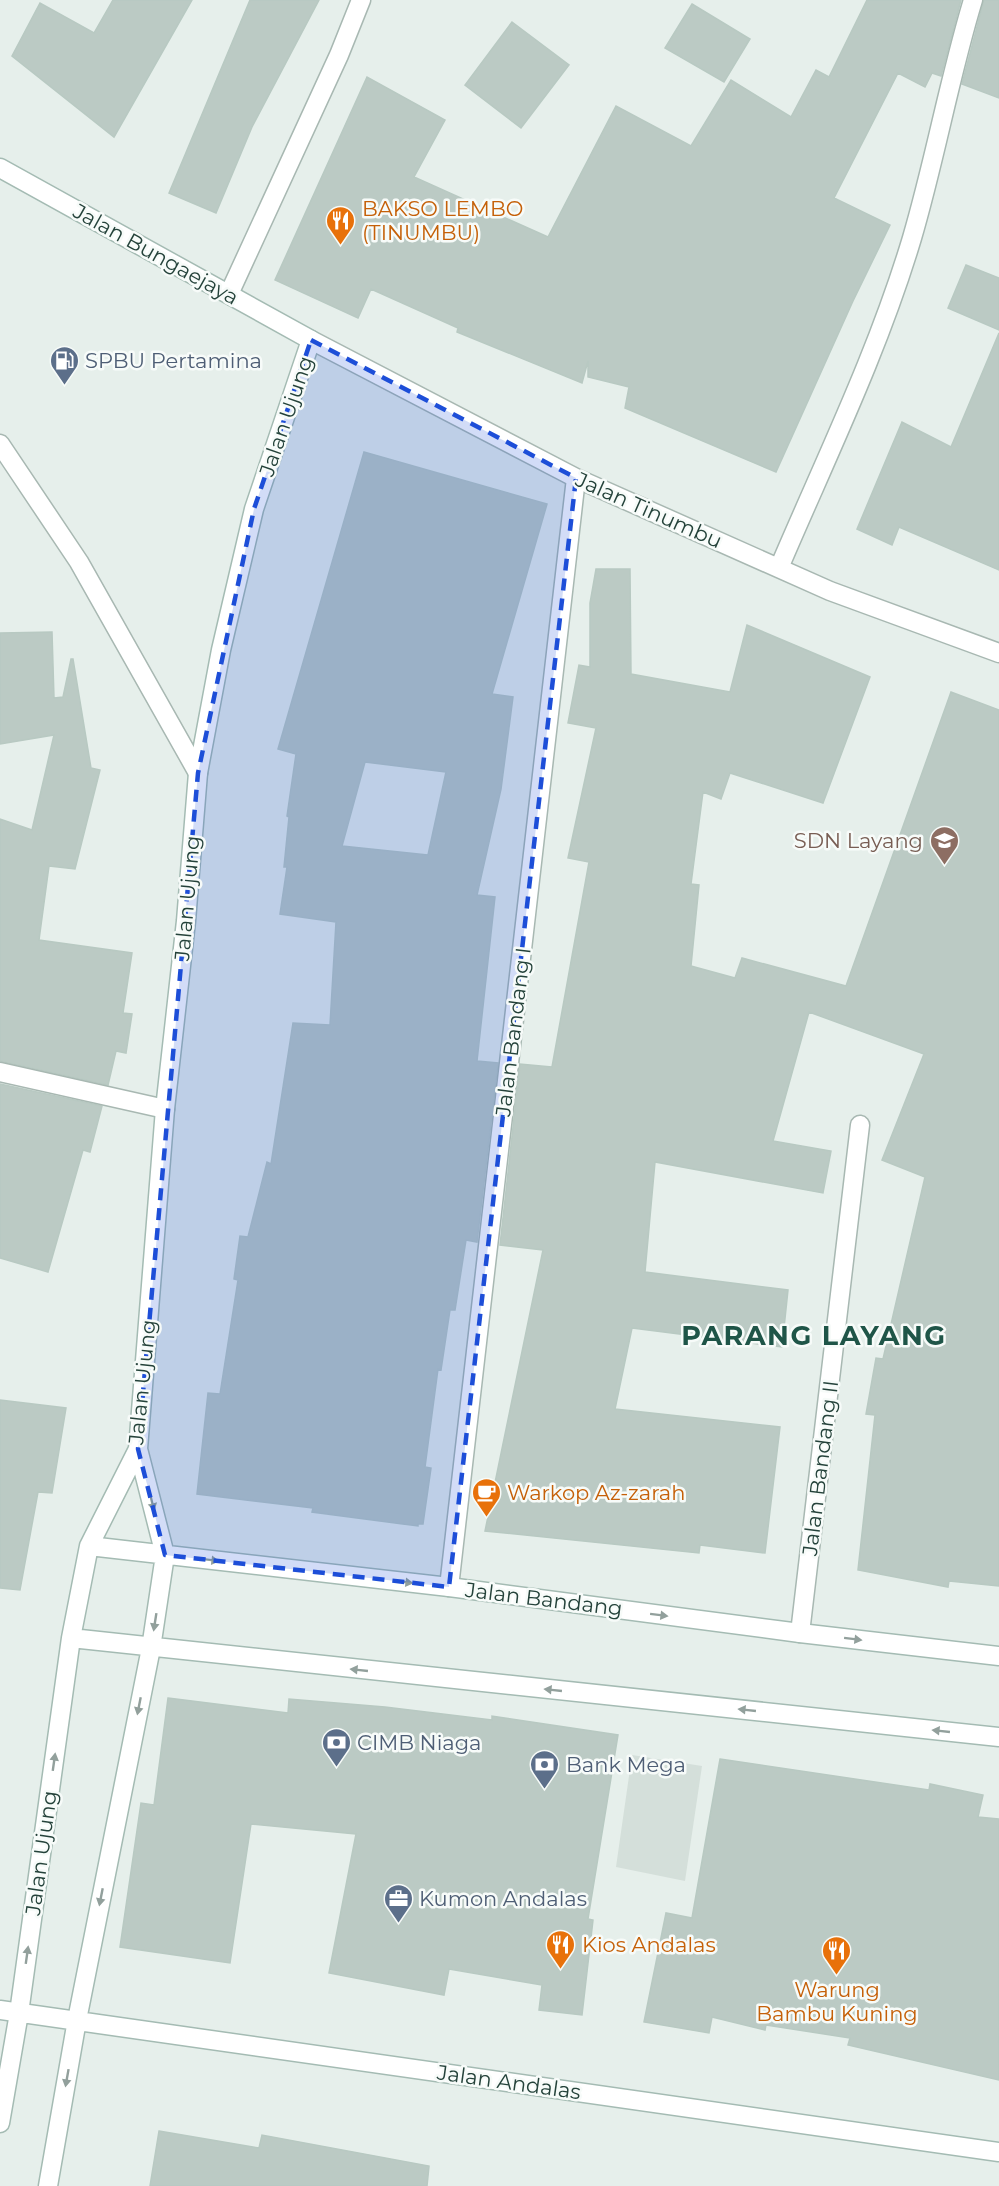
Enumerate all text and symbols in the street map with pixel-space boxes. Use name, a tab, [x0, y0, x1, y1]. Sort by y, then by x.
place label: BAKSO LEMBO (TINUMBU)	[362, 196, 523, 245]
street label: Jalan Bungaejaya	[68, 198, 243, 310]
restaurant icon: BAKSO LEMBO (TINUMBU)	[325, 204, 357, 246]
fuel station icon: SPBU Pertamina	[48, 344, 80, 386]
place label: SPBU Pertamina	[85, 348, 262, 373]
street label: Jalan Ujung	[253, 353, 318, 480]
street label: Jalan Tinumbu	[571, 466, 726, 553]
school or university icon: SDN Layang	[928, 824, 960, 866]
place label: SDN Layang	[794, 828, 923, 853]
street label: Jalan Ujung	[169, 834, 205, 963]
street label: Jalan Bandang I	[490, 946, 536, 1119]
street label: Jalan Ujung	[123, 1318, 161, 1447]
district label: PARANG LAYANG	[681, 1319, 947, 1352]
street label: Jalan Bandang II	[797, 1379, 843, 1558]
cafe icon: Warkop Az-zarah	[470, 1476, 502, 1518]
place label: Warkop Az-zarah	[507, 1480, 685, 1505]
one-way arrow	[147, 1493, 157, 1511]
one-way arrow	[200, 1555, 219, 1564]
one-way arrow	[394, 1577, 413, 1587]
street label: Jalan Bandang	[463, 1577, 624, 1621]
one-way arrow	[650, 1610, 669, 1619]
one-way arrow	[150, 1613, 159, 1632]
one-way arrow	[843, 1634, 862, 1644]
one-way arrow	[349, 1665, 368, 1675]
one-way arrow	[543, 1685, 562, 1695]
one-way arrow	[134, 1696, 143, 1715]
one-way arrow	[737, 1706, 756, 1715]
bank icon: CIMB Niaga	[320, 1726, 352, 1768]
one-way arrow	[931, 1726, 950, 1736]
place label: CIMB Niaga	[357, 1730, 482, 1755]
bank icon: Bank Mega	[529, 1748, 561, 1790]
one-way arrow	[49, 1752, 58, 1771]
place label: Bank Mega	[566, 1752, 686, 1777]
street label: Jalan Ujung	[20, 1789, 62, 1918]
office icon: Kumon Andalas	[382, 1882, 414, 1924]
place label: Kumon Andalas	[419, 1886, 587, 1911]
one-way arrow	[96, 1888, 105, 1907]
restaurant icon: Kios Andalas	[545, 1928, 577, 1970]
place label: Kios Andalas	[582, 1932, 716, 1957]
restaurant icon: Warung Bambu Kuning	[821, 1934, 853, 1976]
one-way arrow	[22, 1945, 31, 1964]
place label: Warung Bambu Kuning	[756, 1977, 918, 2026]
street label: Jalan Andalas	[435, 2059, 582, 2104]
one-way arrow	[62, 2068, 71, 2087]

